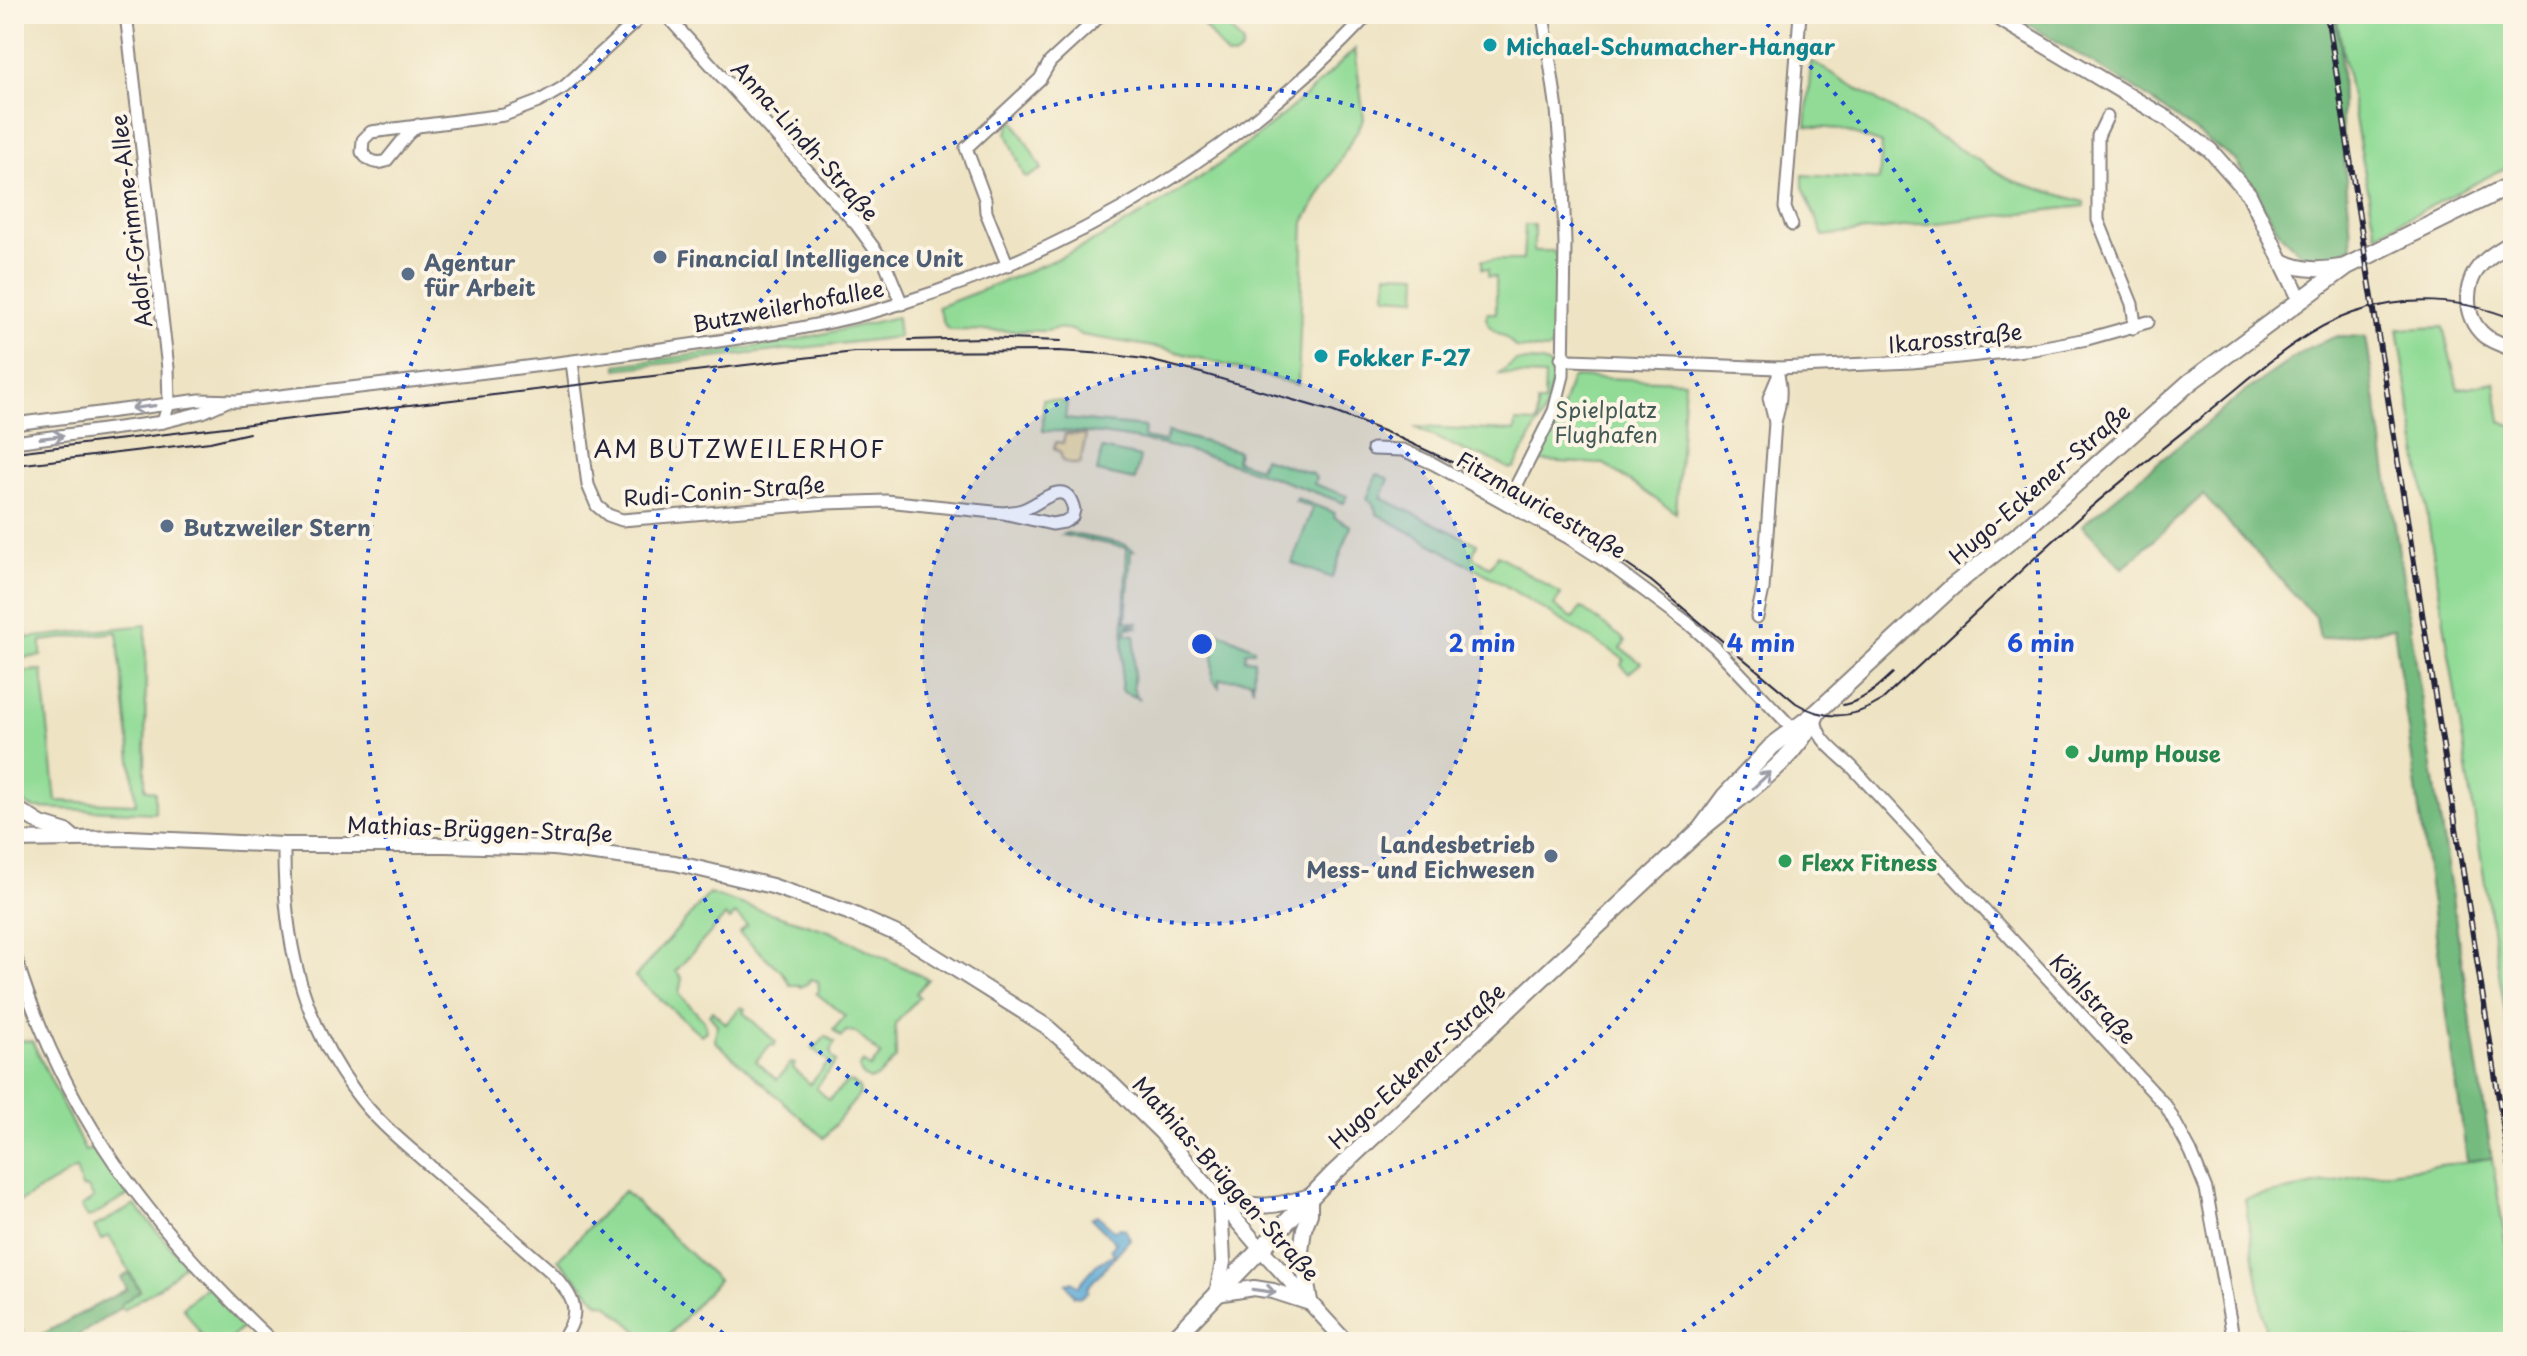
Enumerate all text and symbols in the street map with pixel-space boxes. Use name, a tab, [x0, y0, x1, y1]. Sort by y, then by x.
place label: Michael-Schumacher-Hangar	[1506, 29, 1836, 62]
marker: Michael-Schumacher-Hangar	[1481, 36, 1499, 54]
street label: Anna-Lindh-Straße	[725, 52, 887, 228]
street label: Adolf-Grimme-Allee	[101, 112, 159, 330]
place label: Financial Intelligence Unit	[676, 241, 964, 274]
place label: Agentur für Arbeit	[424, 245, 536, 303]
marker: Financial Intelligence Unit	[651, 248, 669, 266]
marker: Agentur für Arbeit	[399, 265, 417, 283]
street label: Butzweilerhofallee	[689, 270, 887, 340]
street label: Ikarosstraße	[1886, 314, 2024, 360]
place label: Fokker F-27	[1337, 340, 1470, 373]
marker: Fokker F-27	[1312, 347, 1330, 365]
park label: Spielplatz Flughafen	[1554, 392, 1658, 450]
street label: Hugo-Eckener-Straße	[1941, 395, 2137, 571]
one-way arrow	[130, 399, 157, 414]
one-way arrow	[39, 429, 64, 444]
district label: AM BUTZWEILERHOF	[594, 430, 886, 466]
street label: Fitzmauricestraße	[1451, 442, 1633, 566]
street label: Rudi-Conin-Straße	[622, 467, 826, 513]
place label: Butzweiler Stern	[183, 510, 371, 543]
marker: Butzweiler Stern	[158, 517, 176, 535]
text: 2 min	[1448, 624, 1516, 660]
text: 4 min	[1727, 624, 1795, 660]
text: 6 min	[2007, 624, 2075, 660]
centre of rings	[1188, 630, 1216, 658]
place label: Jump House	[2088, 736, 2221, 769]
marker: Jump House	[2063, 743, 2081, 761]
one-way arrow	[1752, 771, 1771, 790]
street label: Mathias-Brüggen-Straße	[347, 807, 613, 849]
place label: Landesbetrieb Mess- und Eichwesen	[1306, 827, 1535, 885]
place label: Flexx Fitness	[1801, 845, 1938, 878]
marker: Landesbetrieb Mess- und Eichwesen	[1542, 847, 1560, 865]
marker: Flexx Fitness	[1776, 852, 1794, 870]
street label: Köhlstraße	[2043, 945, 2145, 1051]
street label: Hugo-Eckener-Straße	[1320, 974, 1512, 1156]
street label: Mathias-Brüggen-Straße	[1126, 1068, 1328, 1288]
one-way arrow	[1251, 1284, 1276, 1299]

